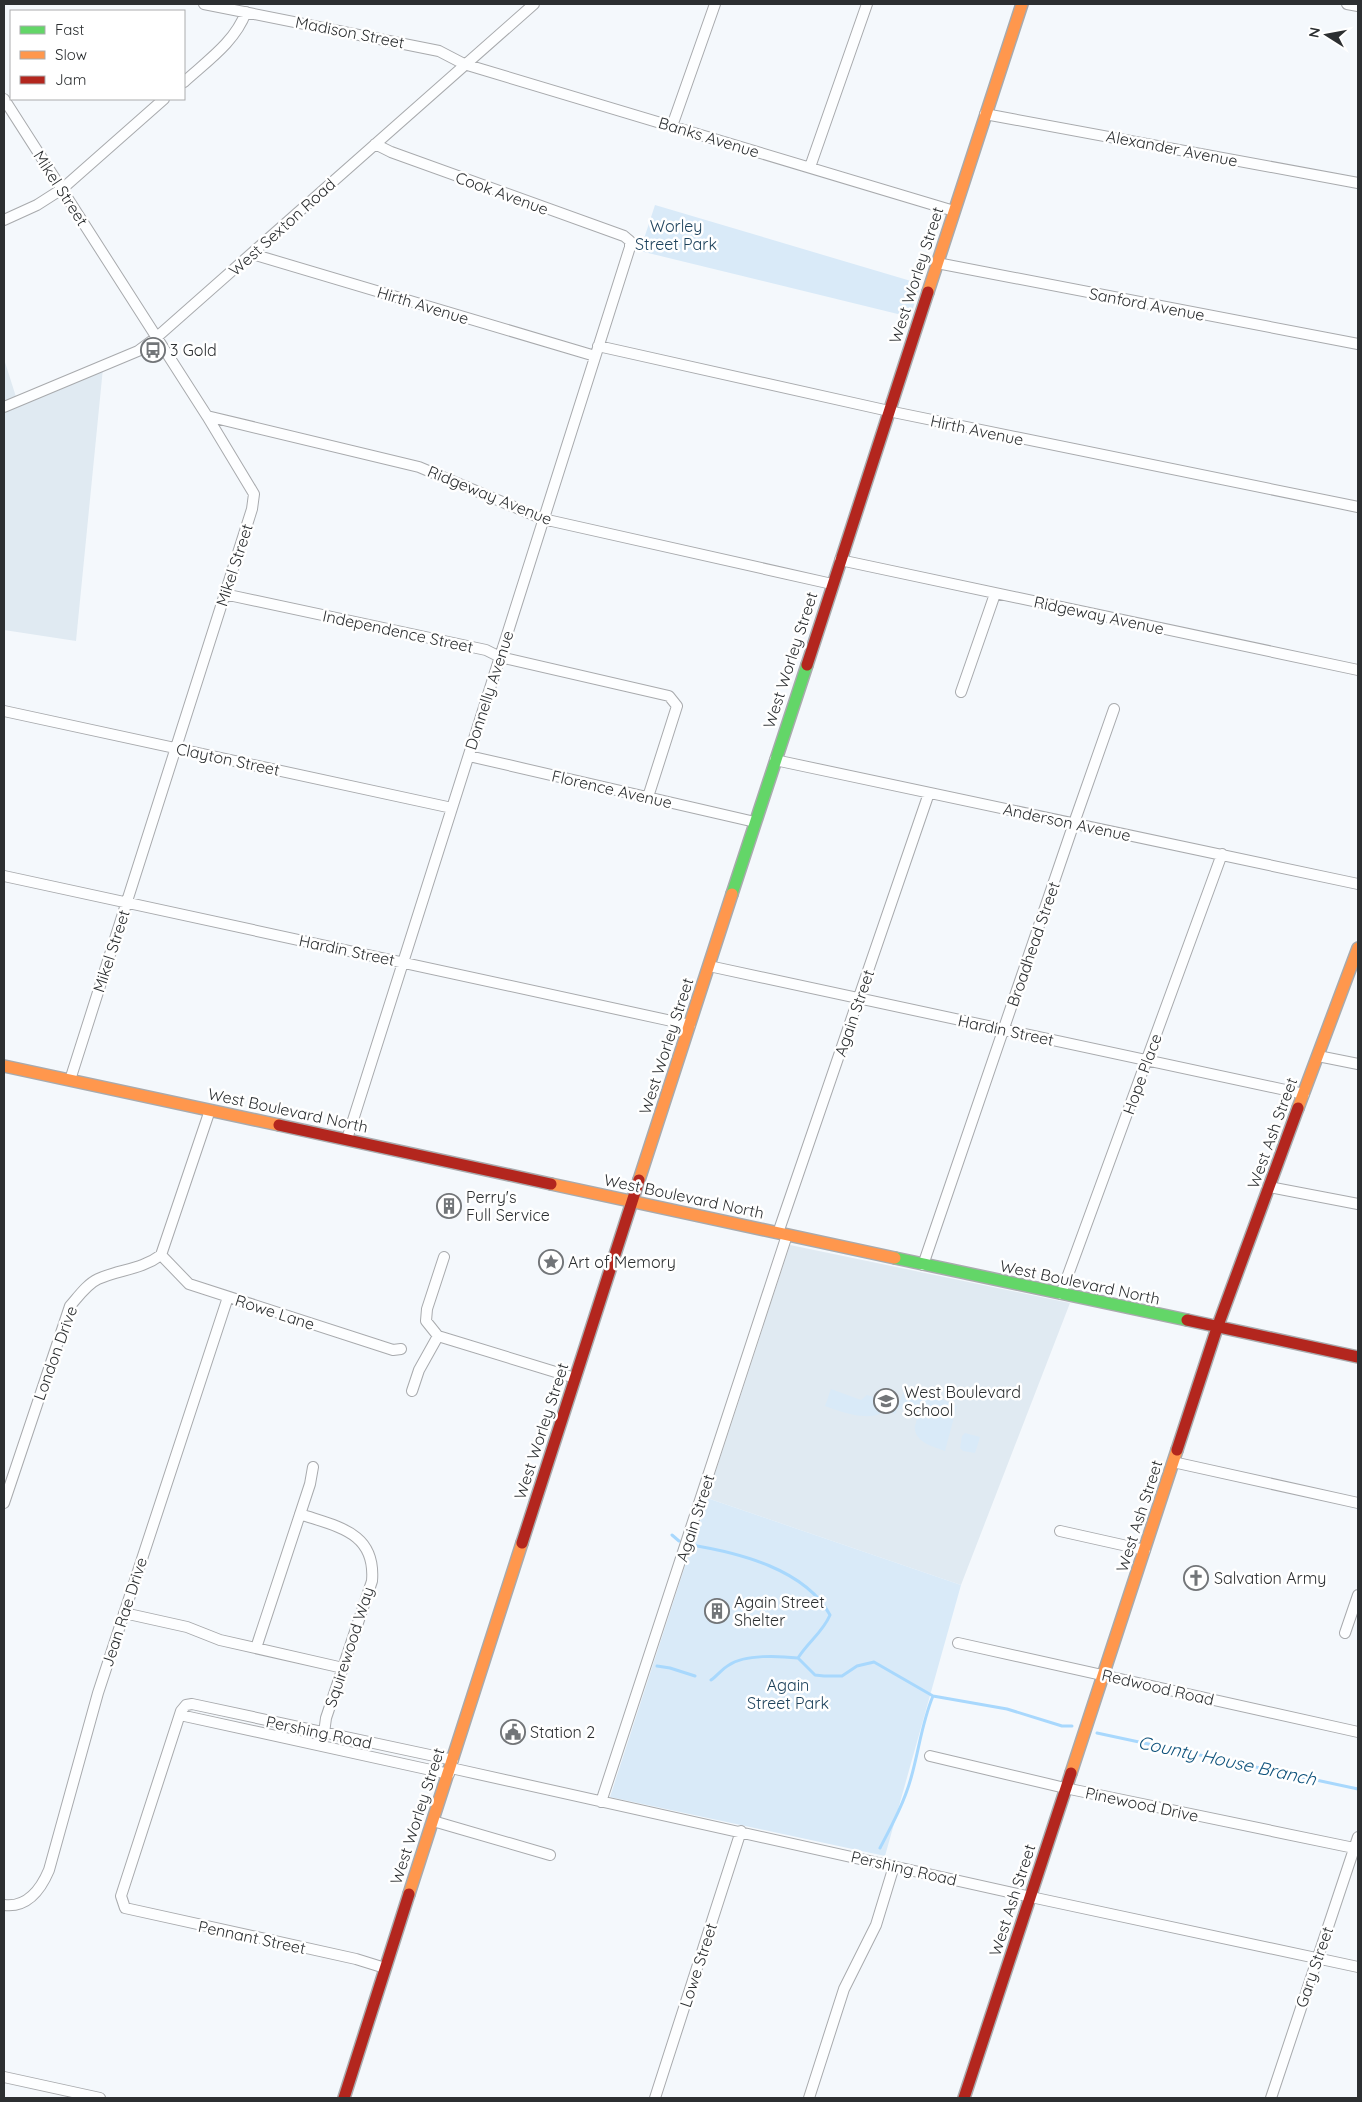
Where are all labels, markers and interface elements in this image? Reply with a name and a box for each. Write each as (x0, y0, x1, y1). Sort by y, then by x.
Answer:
legend (10, 10, 185, 100)
north arrow (1302, 10, 1352, 60)
street label: Madison Street (294, 12, 406, 52)
text: Fast (55, 20, 84, 39)
text: N (1304, 26, 1324, 39)
text: Slow (55, 45, 87, 64)
text: Jam (55, 70, 86, 89)
street label: Banks Avenue (656, 112, 762, 162)
street label: Alexander Avenue (1105, 125, 1239, 171)
street label: Mikel Street (29, 147, 93, 229)
street label: Cook Avenue (453, 167, 551, 219)
street label: West Sexton Road (225, 174, 339, 280)
street label: West Worley Street (885, 204, 947, 346)
park label: Worley Street Park (635, 216, 717, 254)
street label: Hirth Avenue (375, 282, 471, 328)
street label: Sanford Avenue (1087, 283, 1207, 325)
bus stop icon: 3 Gold (140, 337, 166, 363)
place label: 3 Gold (170, 340, 217, 360)
street label: Hirth Avenue (929, 410, 1025, 450)
street label: Ridgeway Avenue (425, 461, 555, 529)
street label: Mikel Street (211, 521, 257, 609)
street label: West Worley Street (759, 589, 821, 731)
street label: Ridgeway Avenue (1032, 591, 1166, 639)
street label: Independence Street (321, 605, 475, 657)
street label: Donnelly Avenue (460, 628, 518, 752)
street label: Clayton Street (174, 738, 282, 780)
street label: Florence Avenue (550, 765, 674, 813)
street label: Anderson Avenue (1001, 799, 1133, 845)
street label: Broadhead Street (1002, 879, 1064, 1009)
street label: Mikel Street (88, 907, 134, 995)
street label: Hardin Street (297, 930, 397, 970)
street label: Again Street (830, 967, 878, 1059)
street label: West Worley Street (635, 975, 697, 1117)
street label: Hardin Street (956, 1010, 1056, 1050)
street label: Hope Place (1118, 1031, 1166, 1117)
street label: West Ash Street (1243, 1075, 1301, 1191)
street label: West Boulevard North (206, 1083, 370, 1137)
street label: West Boulevard North (602, 1169, 766, 1223)
place label: Perry's Full Service (466, 1187, 550, 1225)
building icon: Perry's Full Service (436, 1193, 462, 1219)
place icon: Art of Memory (538, 1249, 564, 1275)
place label: Art of Memory (568, 1252, 676, 1272)
street label: West Boulevard North (998, 1255, 1162, 1309)
street label: Rowe Lane (233, 1290, 317, 1334)
street label: London Drive (29, 1303, 81, 1403)
street label: West Worley Street (510, 1360, 572, 1502)
place label: West Boulevard School (904, 1382, 1021, 1420)
school or university icon: West Boulevard School (873, 1388, 899, 1414)
street label: West Ash Street (1111, 1457, 1167, 1575)
street label: Again Street (671, 1472, 719, 1564)
street label: Jean Rae Drive (97, 1555, 151, 1669)
church icon: Salvation Army (1183, 1565, 1209, 1591)
place label: Salvation Army (1214, 1568, 1326, 1588)
street label: Squirewood Way (320, 1584, 378, 1710)
place label: Again Street Shelter (734, 1592, 825, 1630)
building icon: Again Street Shelter (704, 1598, 730, 1624)
street label: Redwood Road (1100, 1664, 1216, 1710)
park label: Again Street Park (747, 1675, 829, 1713)
street label: Pershing Road (264, 1711, 374, 1753)
public building icon: Station 2 (500, 1719, 526, 1745)
place label: Station 2 (530, 1722, 595, 1742)
water label: County House Branch (1136, 1730, 1319, 1791)
street label: West Worley Street (386, 1745, 448, 1887)
street label: Pinewood Drive (1084, 1782, 1200, 1826)
street label: West Ash Street (984, 1841, 1040, 1959)
street label: Pershing Road (849, 1846, 959, 1890)
street label: Pennant Street (196, 1916, 308, 1958)
street label: Lowe Street (675, 1920, 721, 2010)
street label: Gary Street (1291, 1924, 1337, 2010)

